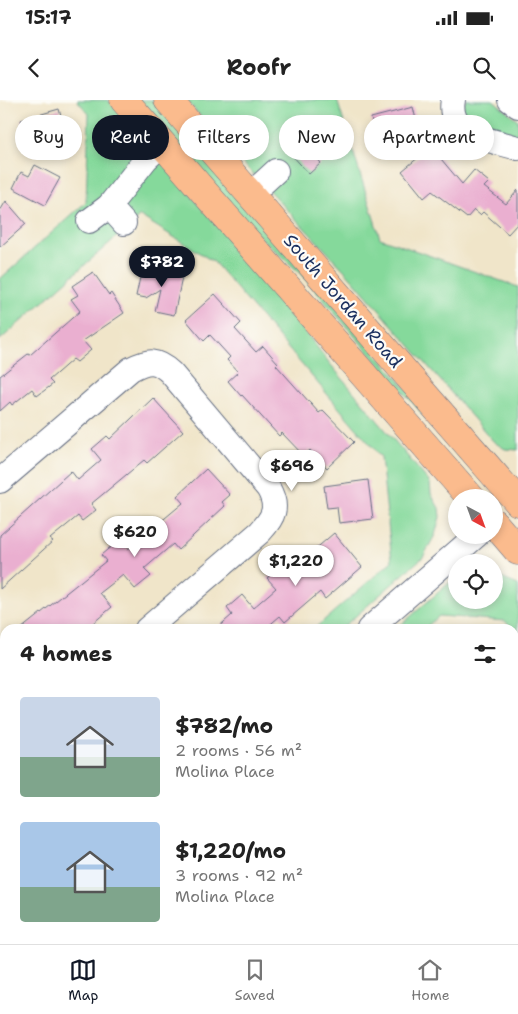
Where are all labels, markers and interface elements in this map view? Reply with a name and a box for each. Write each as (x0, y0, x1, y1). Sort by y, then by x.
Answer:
text: 15:17 (25, 5, 72, 30)
text: Roofr (227, 53, 291, 82)
icon: back (20, 54, 48, 82)
icon: search (470, 54, 498, 82)
chip: Buy (15, 115, 82, 160)
chip: Rent (92, 115, 169, 160)
chip: Filters (179, 115, 269, 160)
chip: New (279, 115, 354, 160)
chip: Apartment (364, 115, 494, 160)
street label: South Jordan Road (278, 229, 408, 373)
pin: $782 (132, 246, 192, 288)
text: $782 (140, 251, 184, 272)
pin: $696 (262, 450, 322, 492)
text: $696 (270, 455, 314, 476)
north arrow (448, 489, 502, 544)
map controls (448, 489, 503, 609)
pin: $620 (105, 516, 165, 558)
text: $620 (113, 521, 157, 542)
pin: $1,220 (255, 544, 337, 587)
text: $1,220 (269, 550, 323, 571)
button: locate (448, 554, 503, 609)
text: 4 homes (20, 640, 112, 668)
icon: filters (471, 640, 499, 668)
text: $782/mo (175, 712, 273, 740)
icon: home (60, 717, 120, 777)
text: 2 rooms · 56 m² (175, 740, 302, 761)
text: Molina Place (175, 761, 275, 782)
text: $1,220/mo (175, 837, 286, 865)
icon: home (60, 842, 120, 902)
text: 3 rooms · 92 m² (175, 865, 303, 886)
text: Molina Place (175, 886, 275, 907)
tab: Map (68, 956, 98, 1004)
tab: Saved (235, 956, 275, 1004)
tab: Home (411, 956, 450, 1004)

